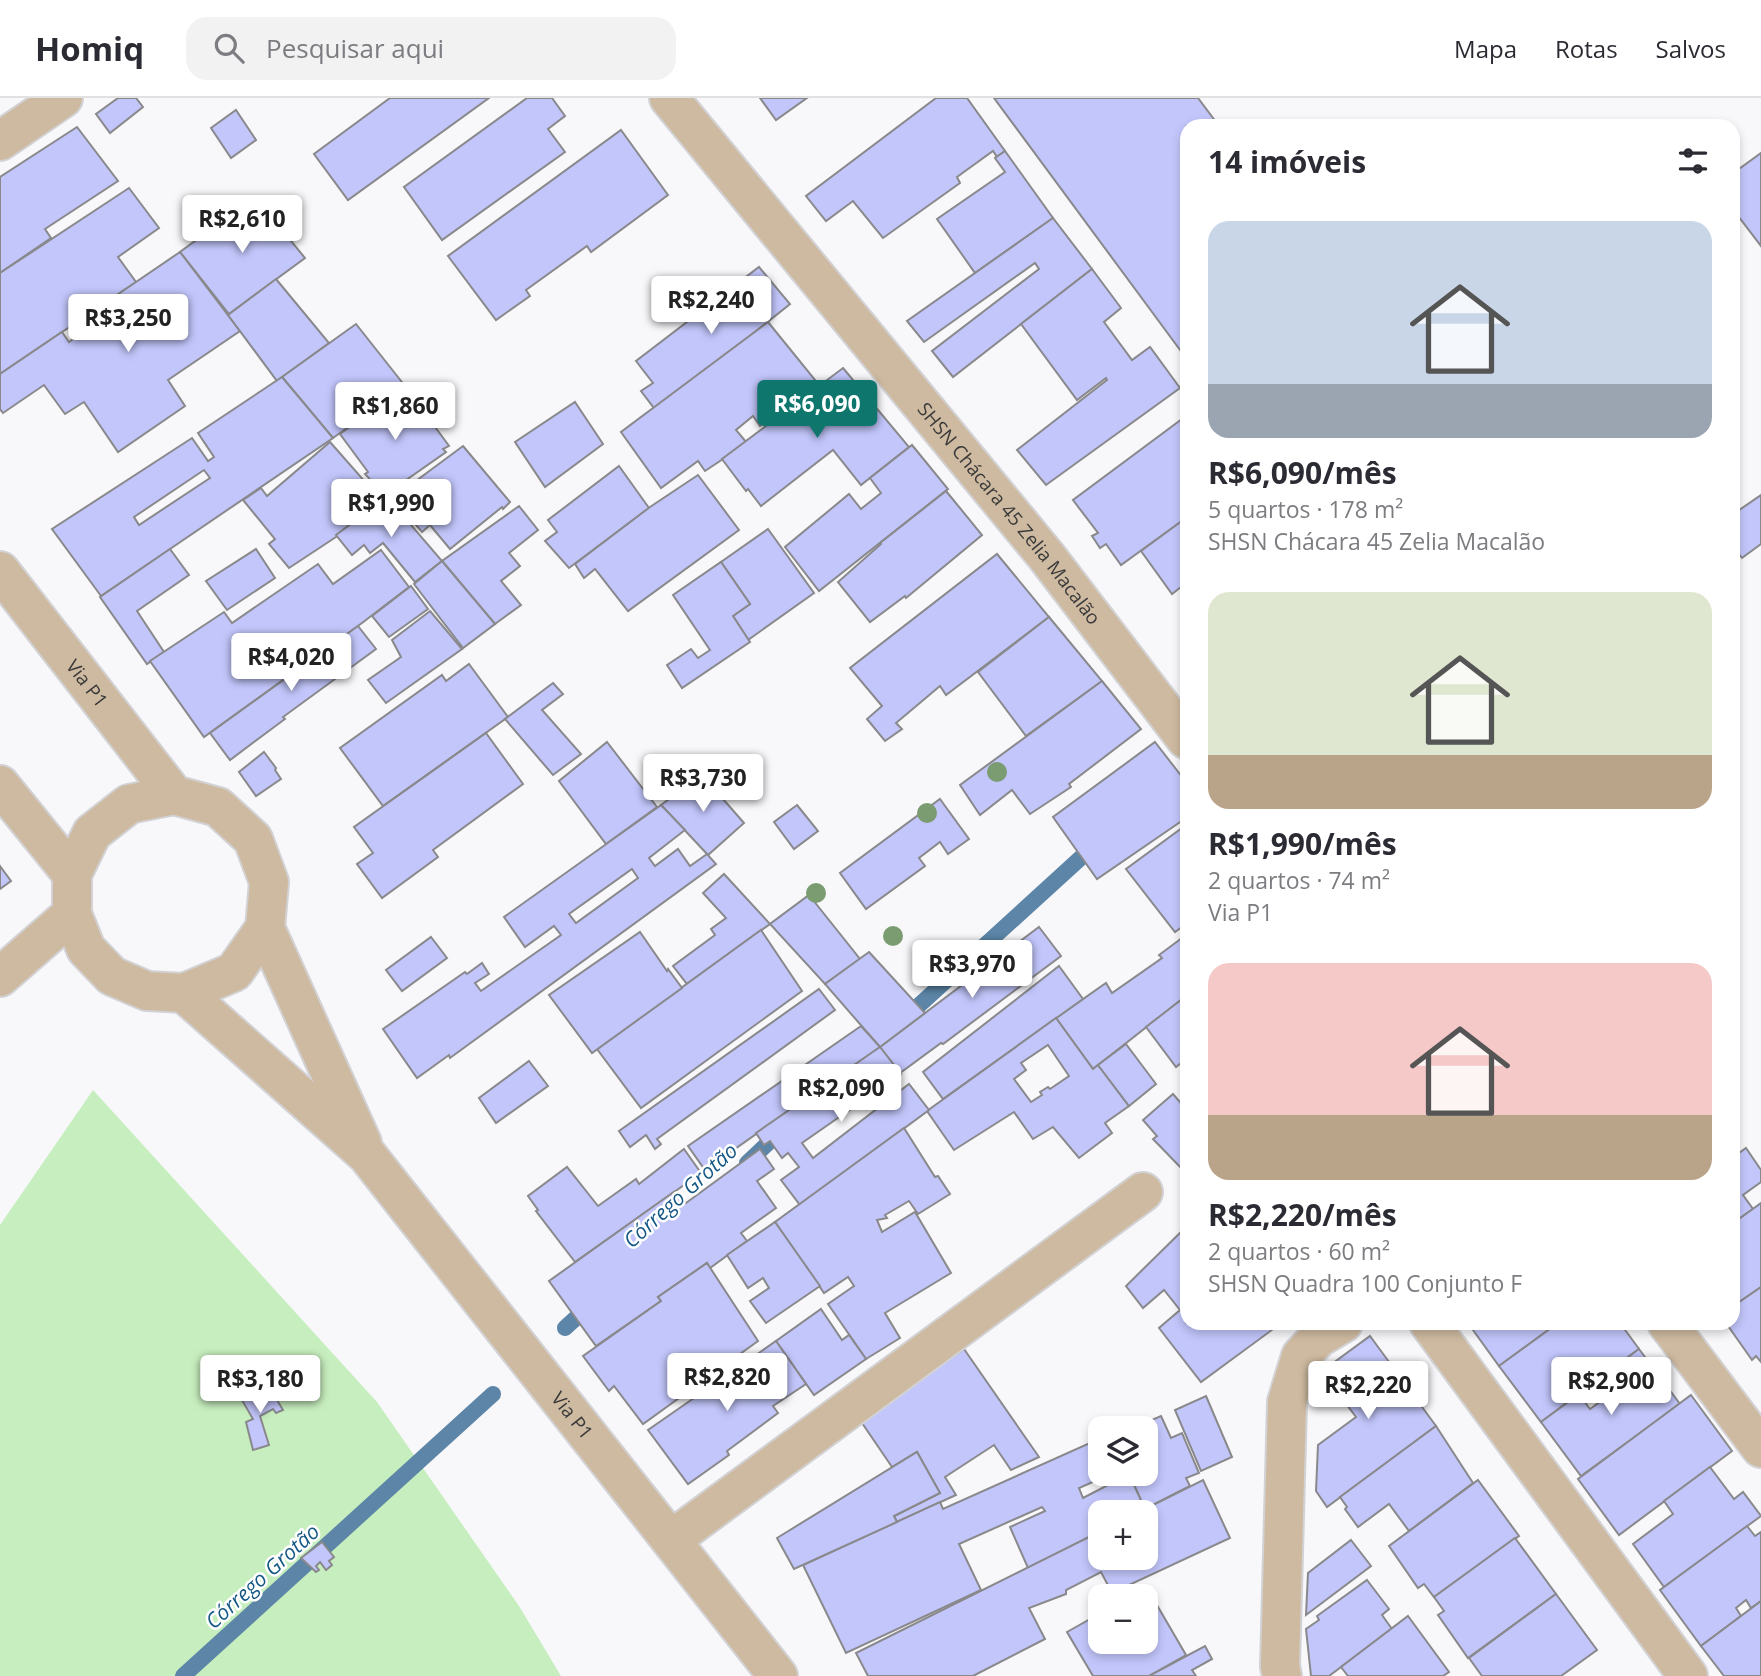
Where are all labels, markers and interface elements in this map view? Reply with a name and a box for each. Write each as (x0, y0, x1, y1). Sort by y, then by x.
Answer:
search box (186, 17, 676, 80)
text: Homiq (35, 26, 144, 71)
icon: search (210, 29, 248, 67)
text: Pesquisar aqui (266, 30, 444, 66)
text: Mapa (1454, 32, 1517, 65)
text: Rotas (1555, 32, 1618, 65)
text: Salvos (1656, 32, 1726, 65)
text: 14 imóveis (1208, 141, 1366, 182)
icon: filters (1674, 142, 1712, 180)
pin: R$2,610 (177, 195, 307, 255)
text: R$2,610 (198, 202, 286, 234)
icon: home (1397, 266, 1523, 392)
pin: R$2,240 (646, 276, 776, 336)
text: R$2,240 (667, 283, 755, 315)
pin: R$3,250 (63, 294, 193, 354)
text: R$3,250 (84, 301, 172, 333)
pin: R$6,090 (752, 380, 882, 440)
pin: R$1,860 (330, 382, 460, 442)
text: R$6,090 (773, 387, 861, 419)
text: R$1,860 (351, 389, 439, 421)
street label: SHSN Chácara 45 Zelia Macalão (912, 397, 1107, 630)
text: R$6,090/mês (1208, 452, 1397, 493)
pin: R$1,990 (326, 480, 456, 539)
text: R$1,990 (347, 486, 435, 518)
text: 5 quartos · 178 m² (1208, 493, 1403, 525)
text: SHSN Chácara 45 Zelia Macalão (1208, 525, 1545, 557)
pin: R$4,020 (226, 634, 356, 693)
icon: home (1397, 637, 1523, 763)
text: R$4,020 (247, 640, 335, 672)
street label: Via P1 (60, 654, 114, 712)
pin: R$3,730 (638, 754, 768, 814)
text: R$3,730 (659, 761, 747, 793)
text: R$1,990/mês (1208, 823, 1397, 864)
text: 2 quartos · 74 m² (1208, 864, 1390, 896)
text: Via P1 (1208, 896, 1273, 928)
pin: R$3,970 (907, 940, 1037, 1000)
text: R$3,970 (928, 947, 1016, 979)
icon: home (1397, 1008, 1523, 1134)
pin: R$2,090 (776, 1065, 906, 1124)
text: R$2,090 (797, 1071, 885, 1103)
water label: Córrego Grotão (617, 1136, 743, 1254)
text: R$2,220/mês (1208, 1194, 1397, 1235)
text: 2 quartos · 60 m² (1208, 1235, 1390, 1267)
text: SHSN Quadra 100 Conjunto F (1208, 1267, 1522, 1299)
pin: R$2,820 (662, 1354, 792, 1413)
pin: R$3,180 (195, 1356, 325, 1415)
pin: R$2,900 (1546, 1358, 1676, 1417)
text: R$2,820 (683, 1360, 771, 1392)
text: R$3,180 (216, 1362, 304, 1394)
pin: R$2,220 (1303, 1362, 1433, 1421)
text: R$2,900 (1567, 1364, 1655, 1396)
text: R$2,220 (1324, 1368, 1412, 1400)
street label: Via P1 (545, 1386, 599, 1445)
map controls (1088, 1416, 1158, 1654)
button: layers (1088, 1416, 1158, 1486)
button: + (1088, 1500, 1158, 1570)
water label: Córrego Grotão (199, 1517, 325, 1635)
button: − (1088, 1584, 1158, 1654)

